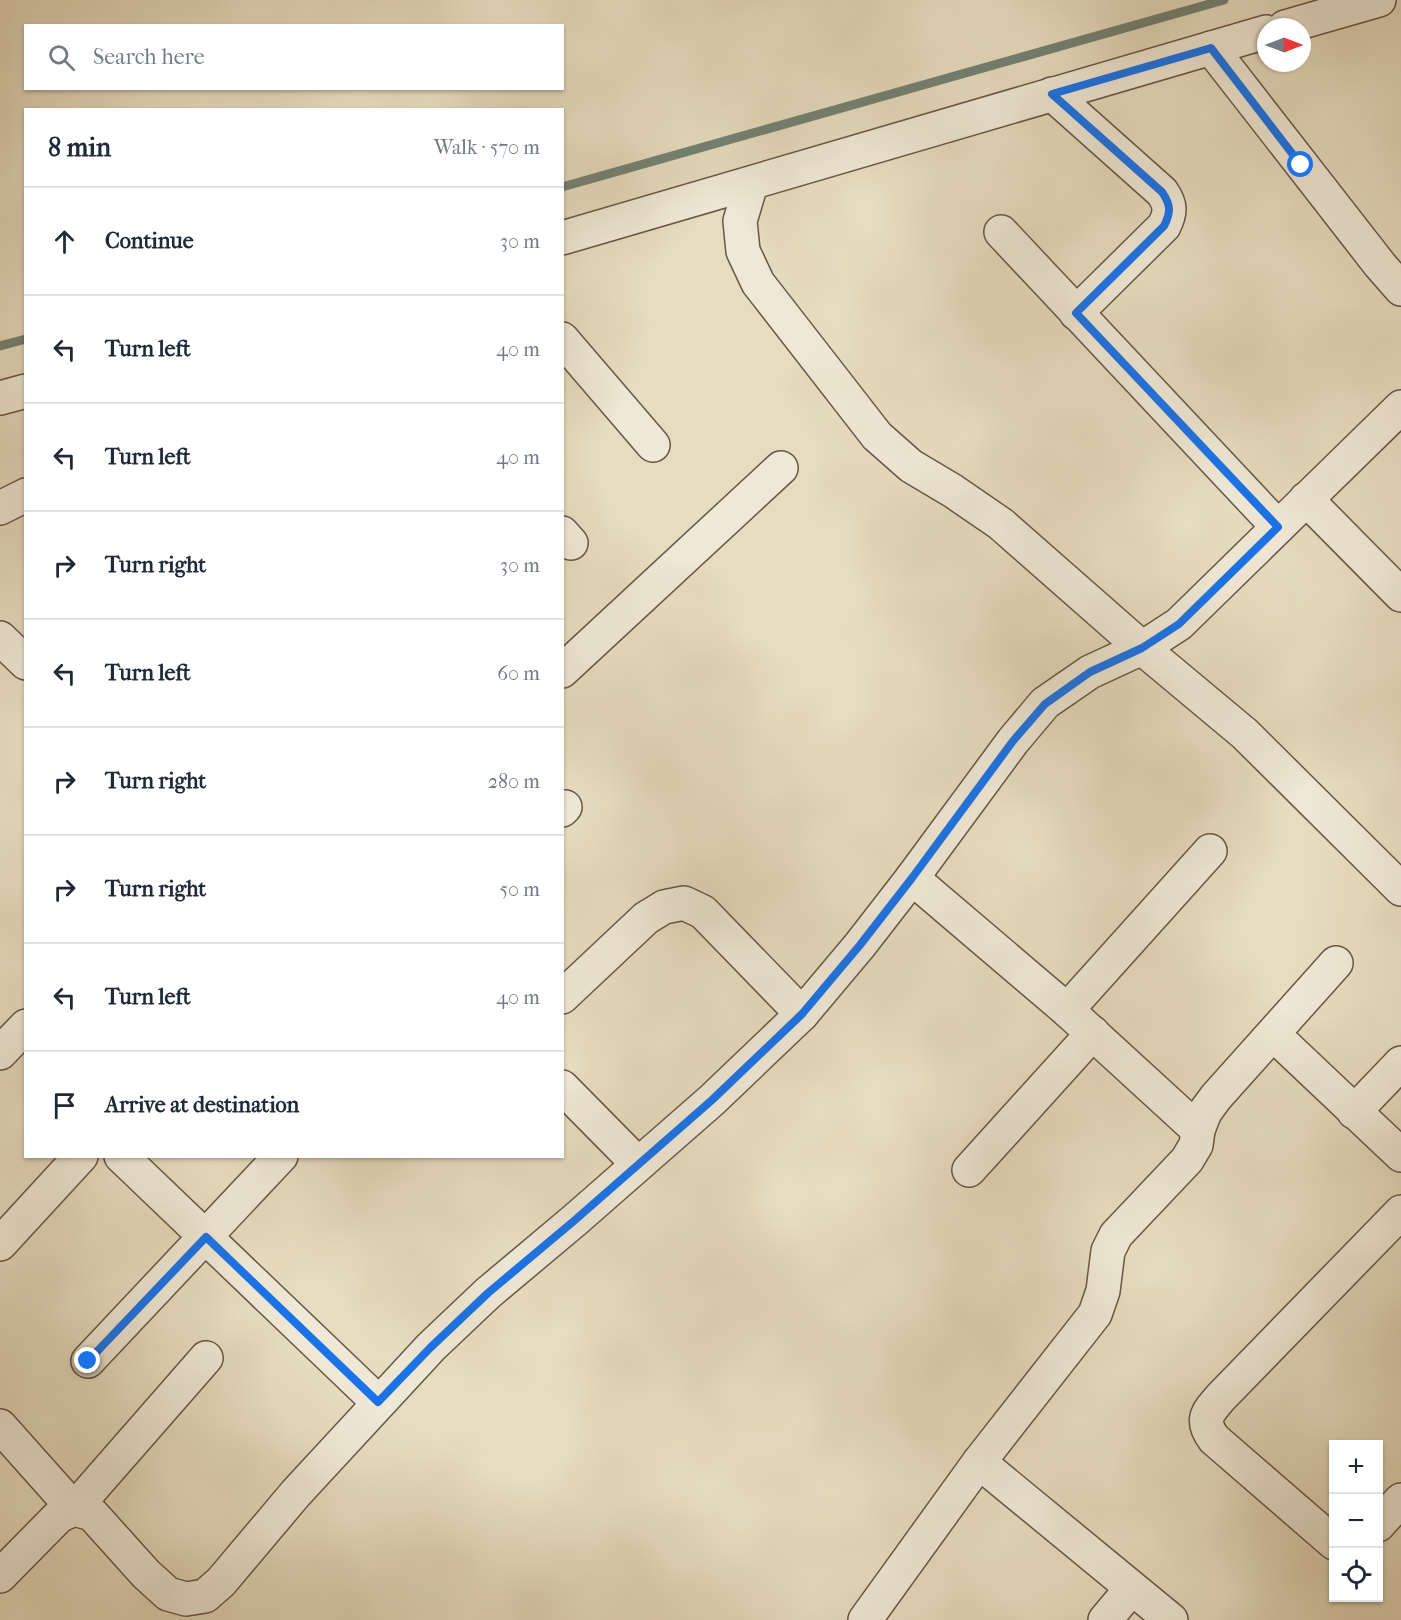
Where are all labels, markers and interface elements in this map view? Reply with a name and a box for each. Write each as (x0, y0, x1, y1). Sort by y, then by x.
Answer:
north arrow (1257, 18, 1311, 72)
search box (24, 24, 564, 90)
icon: search (45, 41, 78, 74)
text: Search here (93, 44, 205, 70)
text: 8 min (48, 132, 111, 163)
text: Walk · 570 m (434, 136, 540, 159)
route start (1287, 151, 1313, 177)
icon: ahead (48, 225, 81, 258)
text: Continue (105, 228, 194, 254)
text: 30 m (500, 230, 540, 253)
icon: left (48, 333, 81, 366)
text: Turn left (105, 336, 191, 362)
text: 40 m (496, 338, 540, 361)
icon: left (48, 441, 81, 474)
text: Turn left (105, 444, 191, 470)
text: 40 m (496, 446, 540, 469)
icon: right (48, 549, 81, 582)
text: Turn right (105, 552, 206, 578)
text: 30 m (500, 554, 540, 577)
icon: left (48, 657, 81, 690)
text: Turn left (105, 660, 191, 686)
text: 60 m (497, 662, 540, 685)
icon: right (48, 765, 81, 798)
text: Turn right (105, 768, 206, 794)
text: 280 m (488, 770, 540, 793)
icon: right (48, 873, 81, 906)
text: Turn right (105, 876, 206, 902)
text: 50 m (499, 878, 540, 901)
icon: left (48, 981, 81, 1014)
text: Turn left (105, 984, 191, 1010)
text: 40 m (496, 986, 540, 1009)
icon: arrive (48, 1089, 81, 1122)
text: Arrive at destination (105, 1092, 299, 1118)
route end (74, 1347, 100, 1373)
map controls (1329, 1440, 1383, 1602)
button: + (1329, 1440, 1383, 1494)
button: − (1329, 1494, 1383, 1548)
button: locate (1329, 1548, 1383, 1602)

